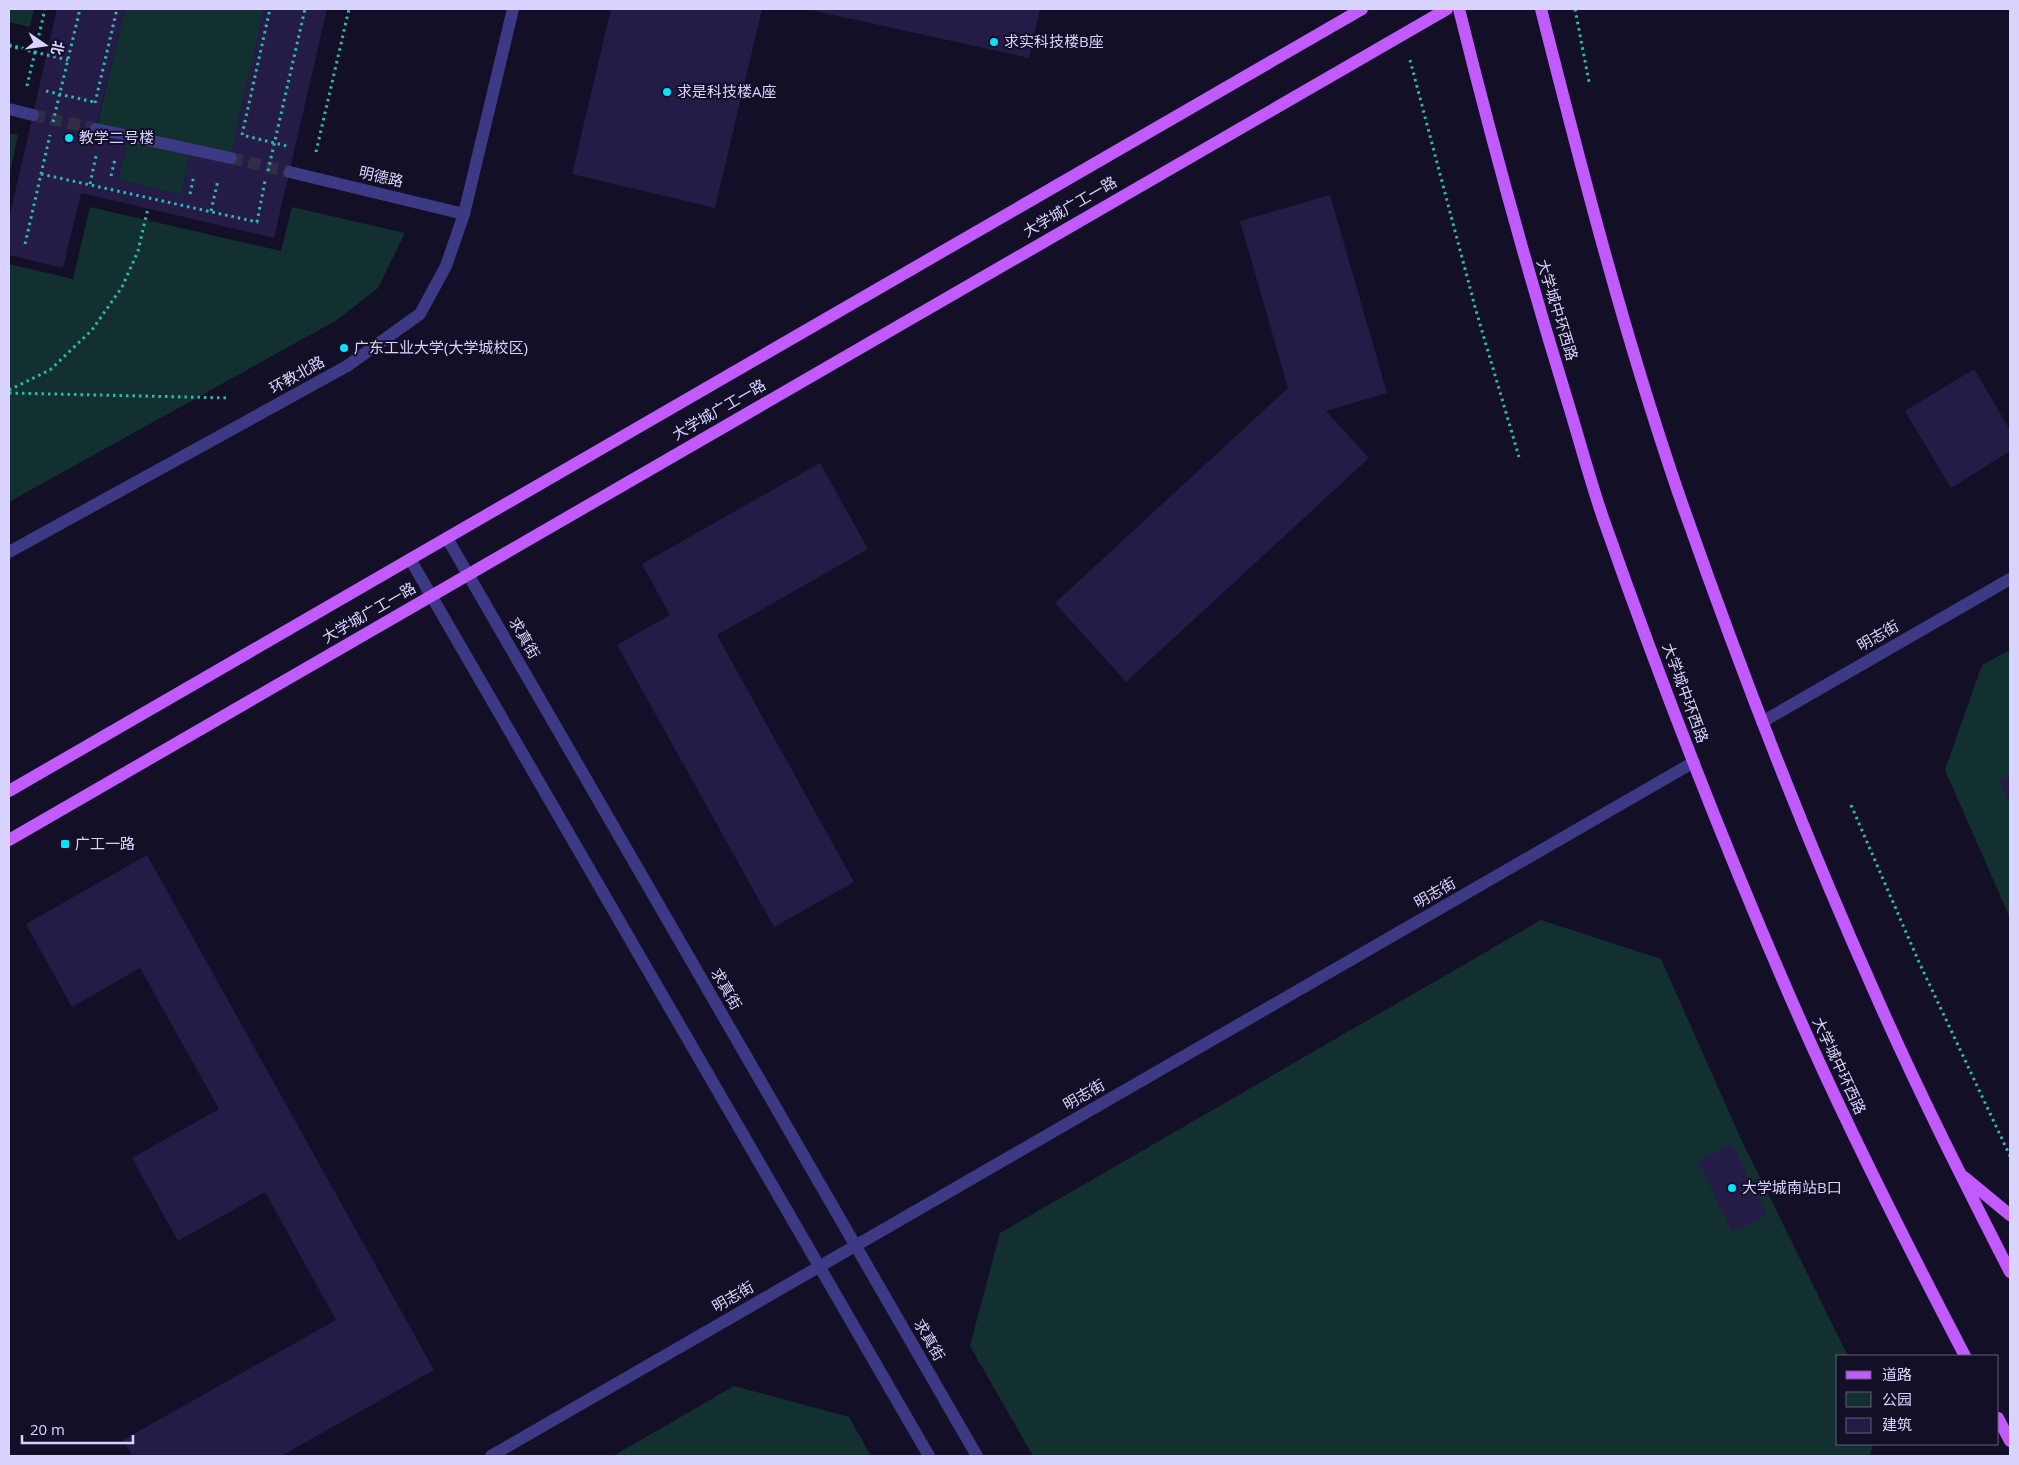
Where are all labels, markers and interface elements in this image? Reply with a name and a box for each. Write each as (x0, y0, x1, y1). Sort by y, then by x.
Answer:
north arrow (20, 20, 70, 70)
place label: 求实科技楼B座 (1004, 31, 1104, 51)
marker: 求实科技楼B座 (988, 36, 1000, 48)
text: 北 (47, 39, 69, 57)
place label: 求是科技楼A座 (677, 81, 777, 101)
marker: 求是科技楼A座 (661, 86, 673, 98)
place label: 教学二号楼 (79, 127, 154, 147)
marker: 教学二号楼 (63, 132, 75, 144)
street label: 明德路 (357, 161, 405, 191)
street label: 大学城广工一路 (1019, 171, 1120, 241)
street label: 大学城中环西路 (1533, 257, 1583, 363)
place label: 广东工业大学(大学城校区) (354, 337, 528, 357)
marker: 广东工业大学(大学城校区) (338, 342, 350, 354)
street label: 环教北路 (265, 351, 328, 397)
street label: 大学城广工一路 (668, 374, 769, 444)
street label: 大学城广工一路 (318, 577, 419, 647)
street label: 求真街 (505, 613, 545, 662)
street label: 明志街 (1853, 615, 1902, 655)
street label: 大学城中环西路 (1659, 640, 1713, 745)
place label: 广工一路 (75, 833, 135, 853)
marker: 广工一路 (59, 838, 71, 850)
street label: 明志街 (1410, 872, 1459, 912)
street label: 求真街 (707, 964, 747, 1013)
street label: 大学城中环西路 (1809, 1014, 1871, 1117)
street label: 明志街 (1059, 1074, 1108, 1114)
place label: 大学城南站B口 (1742, 1177, 1842, 1197)
marker: 大学城南站B口 (1726, 1182, 1738, 1194)
street label: 明志街 (708, 1276, 757, 1316)
street label: 求真街 (910, 1315, 950, 1364)
legend (1836, 1355, 1999, 1445)
text: 道路 (1882, 1364, 1912, 1384)
text: 公园 (1882, 1389, 1912, 1409)
scale bar (22, 1412, 134, 1444)
text: 建筑 (1882, 1414, 1912, 1434)
text: 20 m (30, 1419, 65, 1439)

